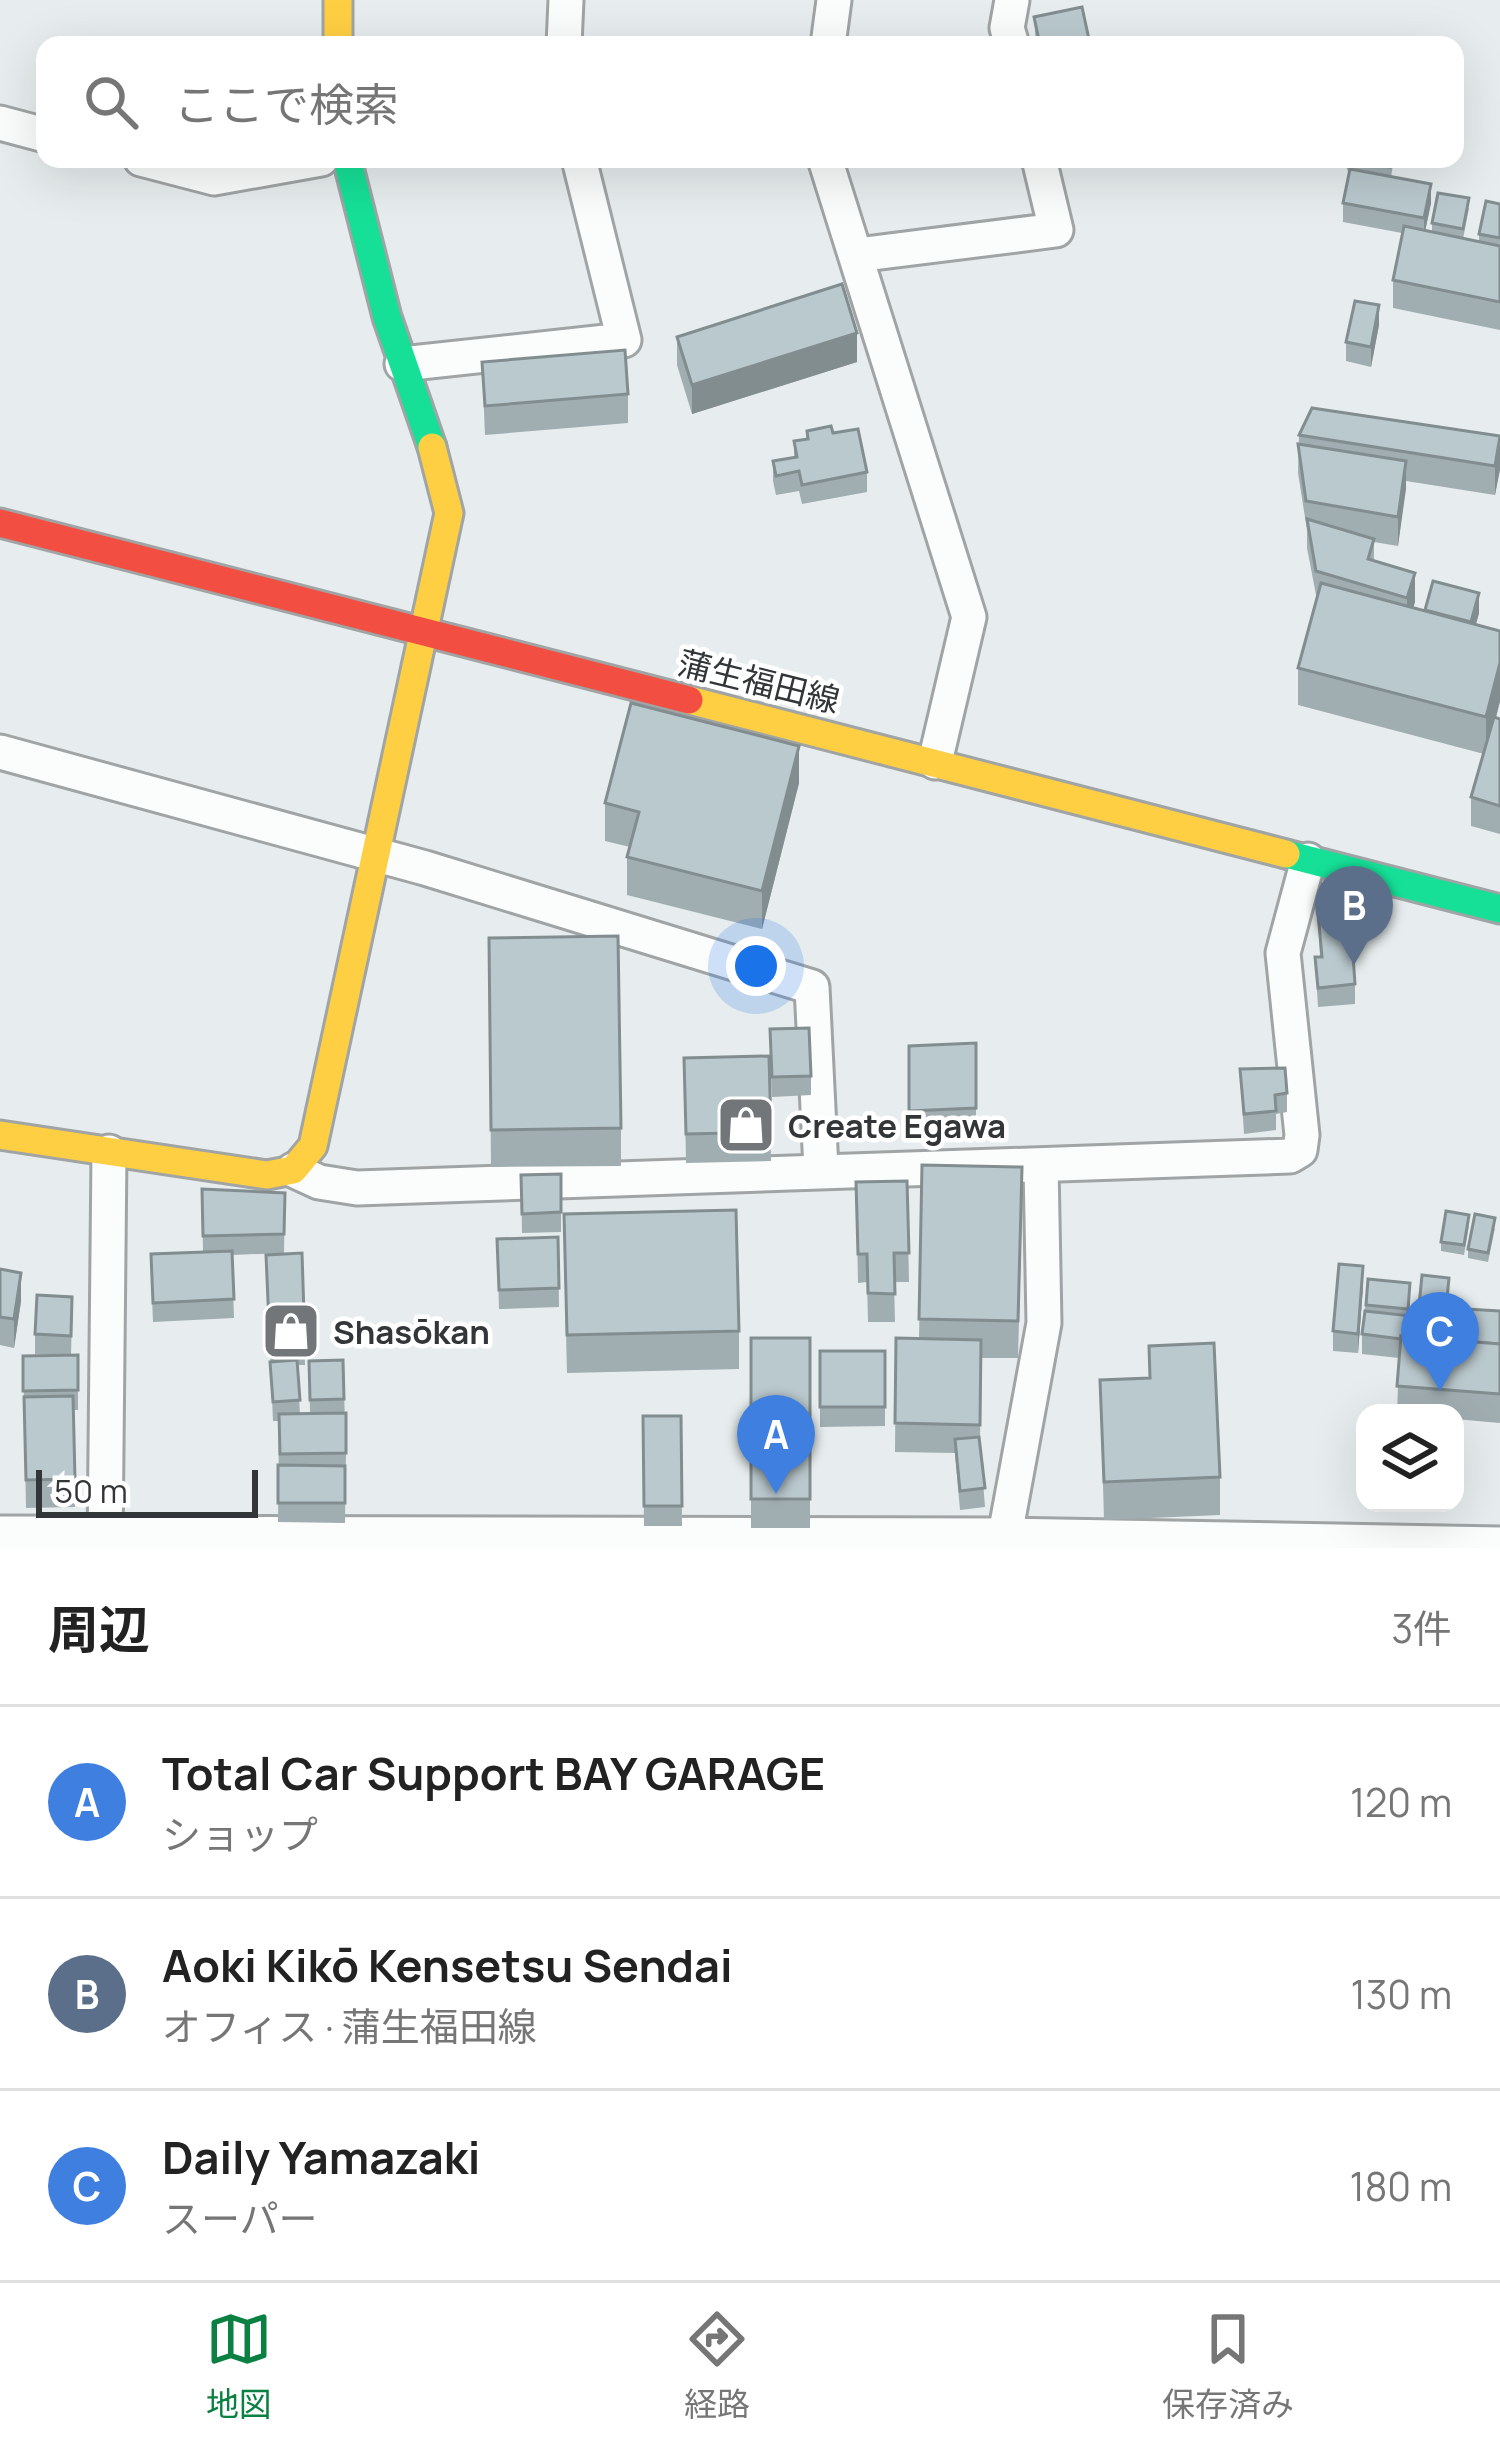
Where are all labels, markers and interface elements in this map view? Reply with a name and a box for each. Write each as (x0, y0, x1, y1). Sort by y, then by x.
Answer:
search box (36, 36, 1464, 168)
icon: search (78, 69, 144, 135)
text: ここで検索 (174, 73, 399, 135)
street label: 蒲生福田線 (674, 639, 844, 723)
pin: B (1315, 866, 1393, 965)
your location (726, 936, 786, 996)
shop icon: Create Egawa (715, 1094, 777, 1156)
place label: Create Egawa (788, 1103, 1006, 1148)
pin: C (1401, 1292, 1479, 1391)
shop icon: Shasōkan (260, 1300, 322, 1362)
place label: Shasōkan (333, 1309, 490, 1354)
pin: A (737, 1395, 815, 1494)
map controls (1356, 1404, 1464, 1512)
button: layers (1356, 1404, 1464, 1512)
scale bar (36, 1464, 258, 1517)
text: 50 m (54, 1468, 128, 1513)
text: 周辺 (48, 1594, 150, 1663)
text: 3件 (1391, 1601, 1452, 1655)
text: Total Car Support BAY GARAGE (162, 1742, 825, 1804)
text: A (74, 1775, 100, 1829)
text: 120 m (1350, 1775, 1452, 1829)
text: ショップ (162, 1807, 318, 1861)
text: Aoki Kikō Kensetsu Sendai (162, 1934, 733, 1996)
text: B (75, 1967, 99, 2021)
text: 130 m (1351, 1967, 1452, 2021)
text: オフィス · 蒲生福田線 (162, 1999, 537, 2053)
text: Daily Yamazaki (162, 2126, 481, 2188)
text: C (73, 2159, 101, 2213)
text: 180 m (1349, 2159, 1452, 2213)
text: スーパー (162, 2191, 318, 2245)
tab: 地図 (206, 2306, 272, 2426)
tab: 経路 (684, 2306, 750, 2426)
tab: 保存済み (1162, 2306, 1294, 2426)

